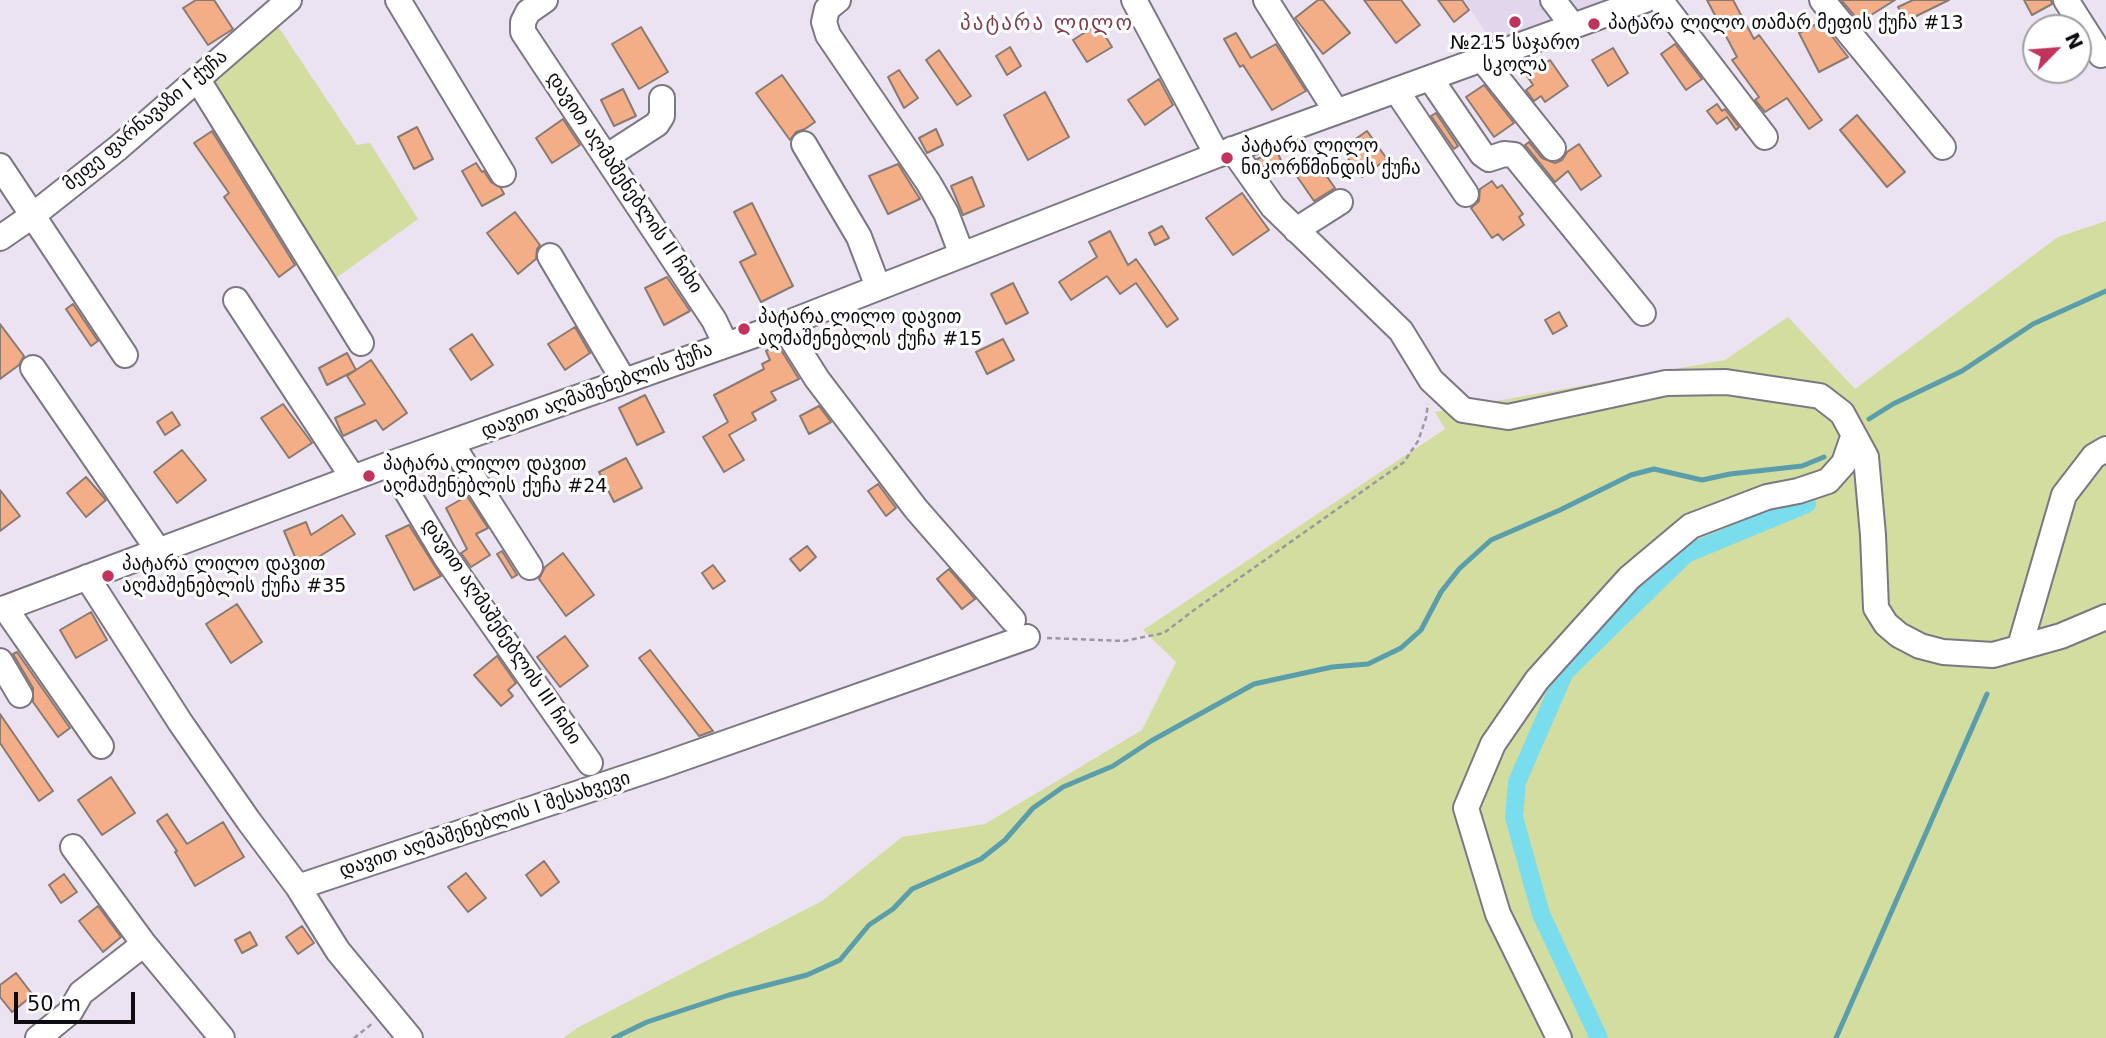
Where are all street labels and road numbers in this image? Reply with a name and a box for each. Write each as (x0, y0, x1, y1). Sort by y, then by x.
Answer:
street label: მეფე ფარნავაზი I ქუჩა (60, 46, 232, 196)
street label: დავით აღმაშენებლის II ჩიხი (541, 68, 707, 298)
street label: დავით აღმაშენებლის ქუჩა (478, 339, 716, 443)
street label: დავით აღმაშენებლის III ჩიხი (417, 515, 585, 749)
street label: დავით აღმაშენებლის I შესახვევი (337, 767, 633, 883)

